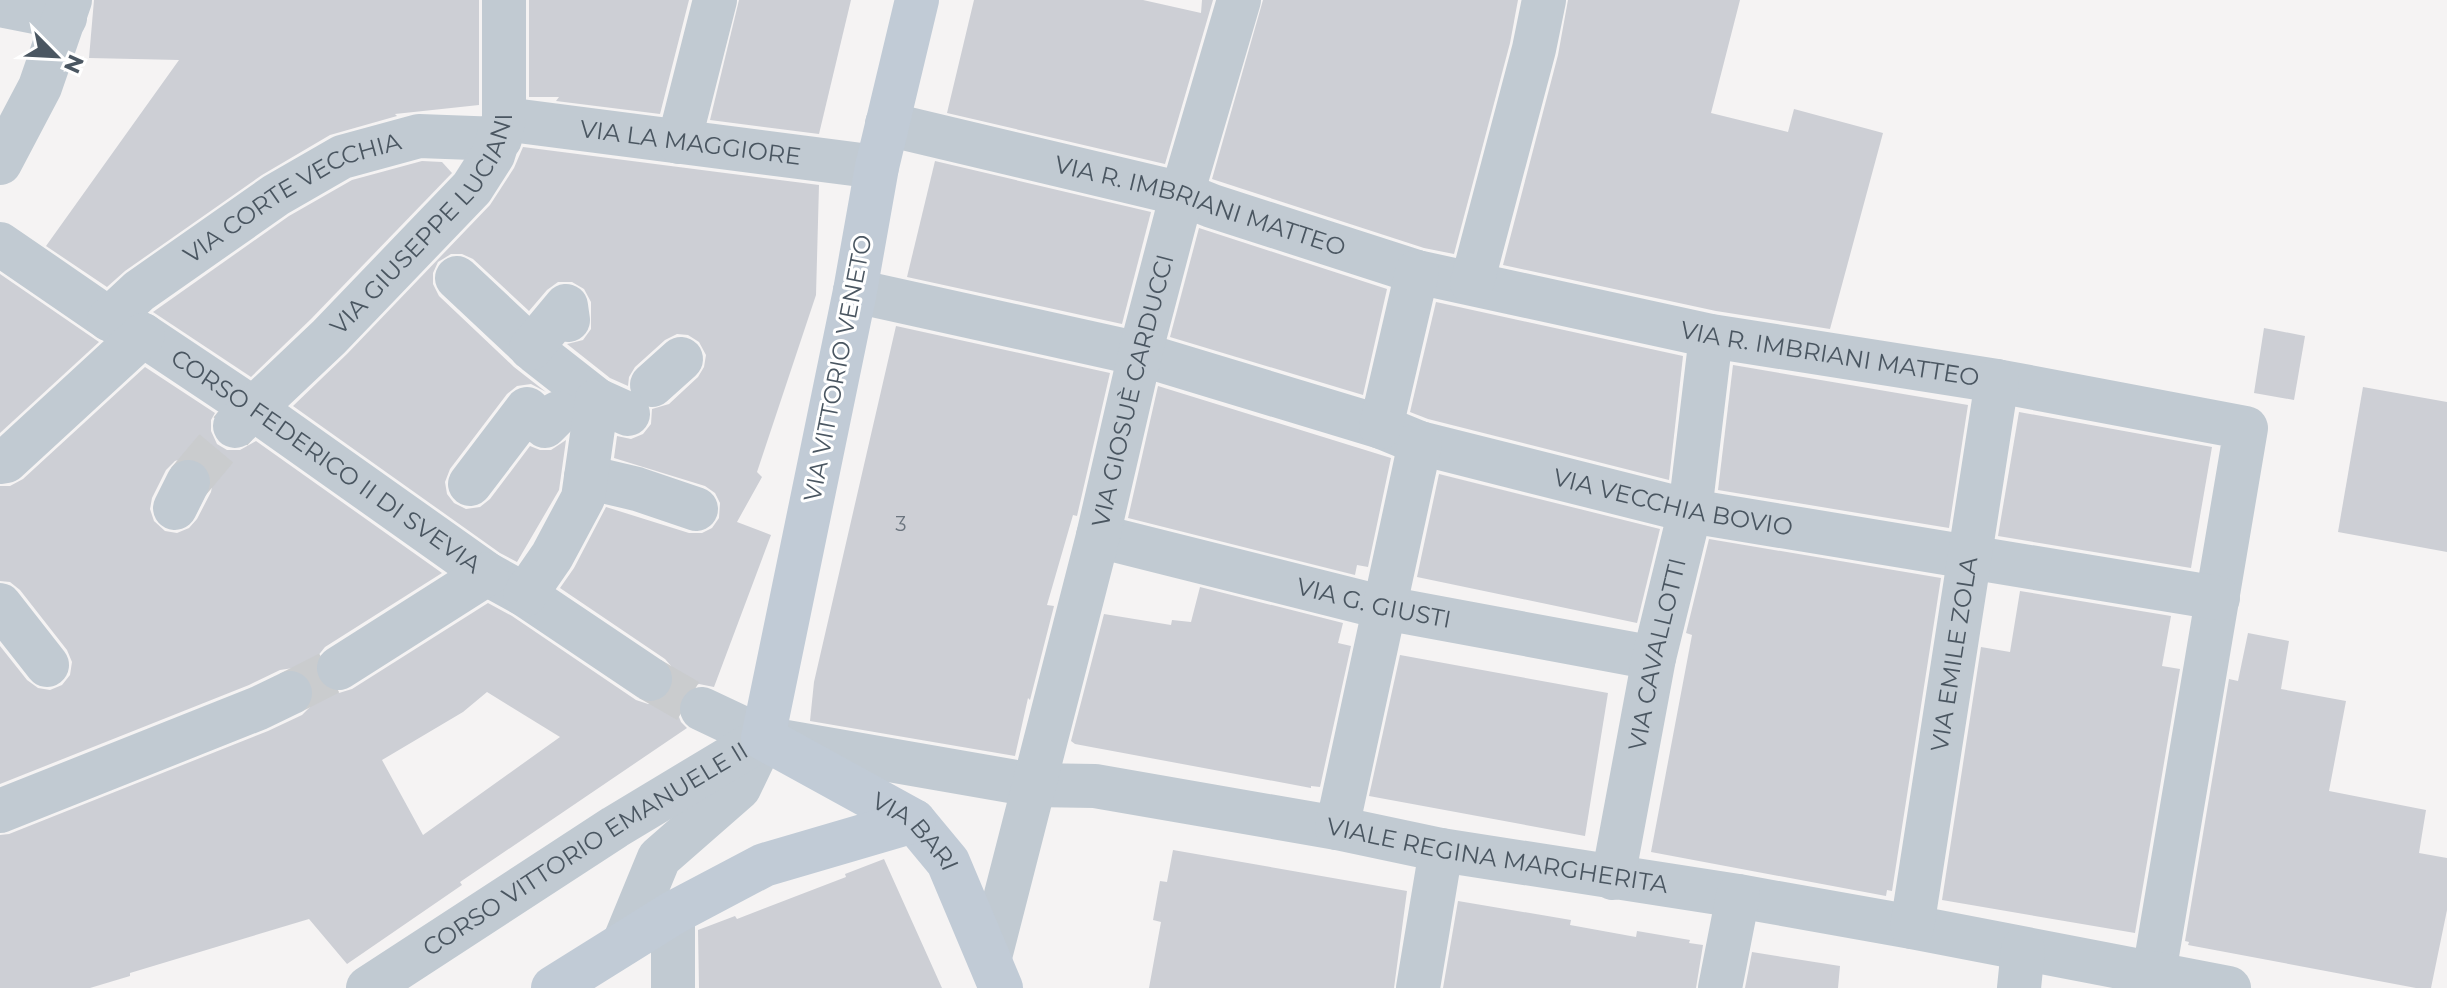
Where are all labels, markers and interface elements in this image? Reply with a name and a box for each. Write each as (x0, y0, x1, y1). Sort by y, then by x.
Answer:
north arrow (16, 16, 96, 96)
text: N (58, 50, 90, 78)
street label: VIA GIUSEPPE LUCIANI (324, 114, 518, 341)
street label: VIA LA MAGGIORE (578, 114, 803, 171)
street label: VIA CORTE VECCHIA (178, 126, 405, 269)
street label: VIA R. IMBRIANI MATTEO (1052, 149, 1350, 262)
street label: VIA VITTORIO VENETO (797, 232, 878, 504)
street label: VIA GIOSUÈ CARDUCCI (1086, 251, 1180, 530)
street label: VIA R. IMBRIANI MATTEO (1678, 315, 1981, 392)
street label: CORSO FEDERICO II DI SVEVIA (166, 343, 487, 579)
street label: VIA VECCHIA BOVIO (1550, 462, 1795, 542)
house number: 3 (895, 512, 907, 536)
street label: VIA EMILE ZOLA (1924, 554, 1984, 754)
street label: VIA CAVALLOTTI (1622, 555, 1692, 753)
street label: VIA G. GIUSTI (1294, 571, 1454, 634)
street label: CORSO VITTORIO EMANUELE II (417, 735, 753, 962)
street label: VIA BARI (867, 786, 965, 875)
street label: VIALE REGINA MARGHERITA (1325, 811, 1671, 899)

